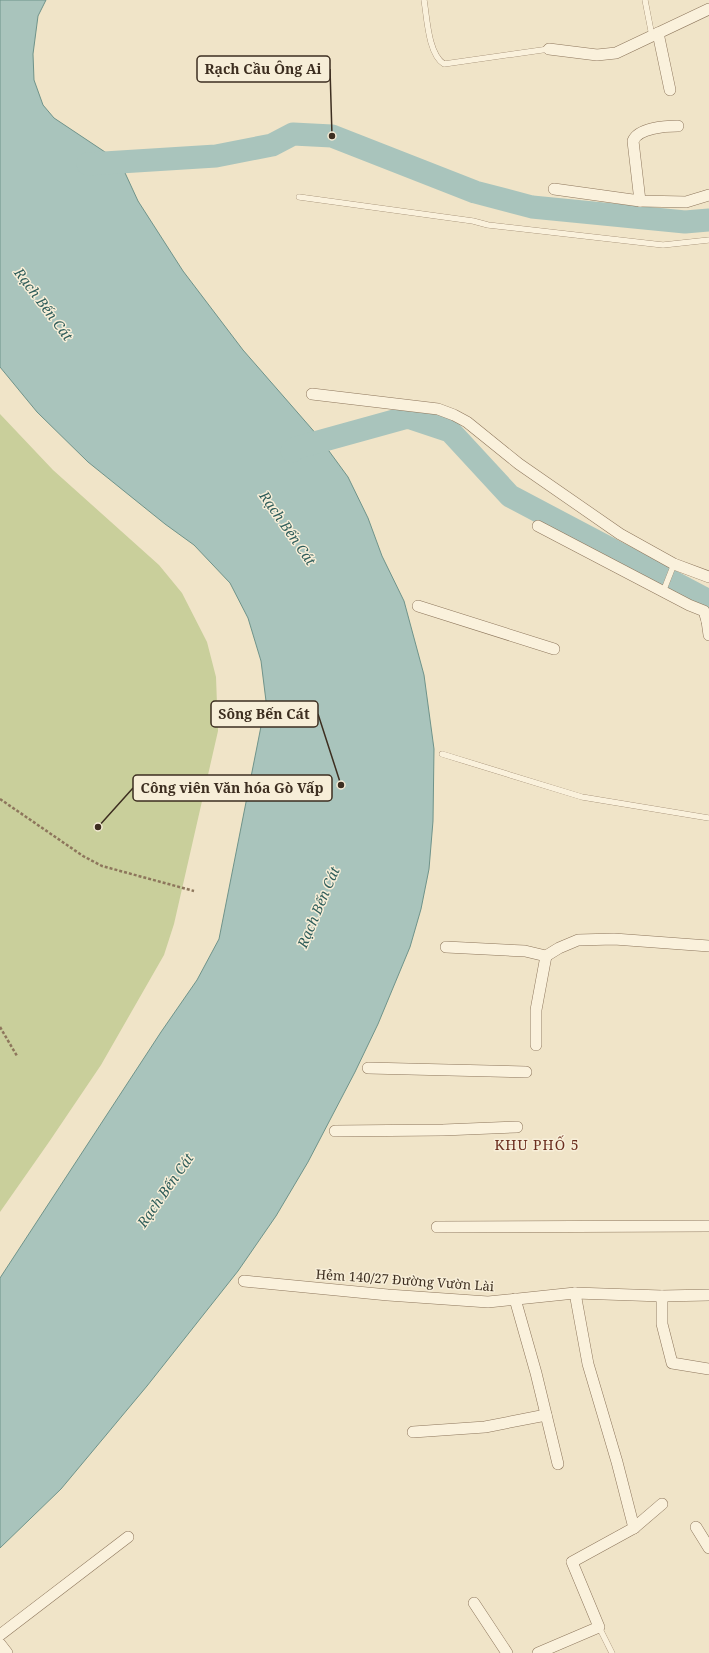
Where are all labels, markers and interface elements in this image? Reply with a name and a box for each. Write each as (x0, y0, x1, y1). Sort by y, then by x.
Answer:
callout: Rạch Cầu Ông Ai (197, 56, 330, 82)
text: Rạch Cầu Ông Ai (205, 59, 321, 78)
water label: Rạch Bến Cát (10, 263, 78, 345)
water label: Rạch Bến Cát (255, 486, 321, 570)
callout: Sông Bến Cát (211, 701, 318, 727)
text: Sông Bến Cát (218, 704, 310, 723)
callout: Công viên Văn hóa Gò Vấp (133, 775, 332, 801)
text: Công viên Văn hóa Gò Vấp (141, 778, 323, 797)
water label: Rạch Bến Cát (292, 863, 344, 951)
district label: KHU PHỐ 5 (495, 1135, 580, 1154)
water label: Rạch Bến Cát (132, 1148, 198, 1232)
street label: Hẻm 140/27 Đường Vườn Lài (315, 1265, 495, 1295)

